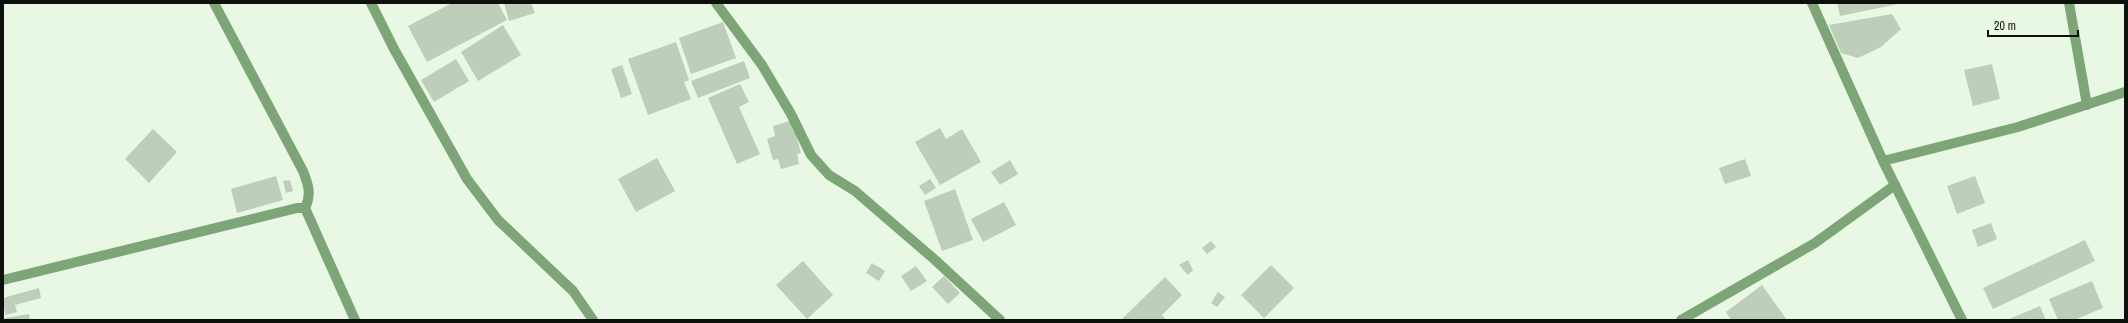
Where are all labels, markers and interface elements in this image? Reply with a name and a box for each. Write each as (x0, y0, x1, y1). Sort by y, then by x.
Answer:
scale bar (1988, 12, 2078, 38)
text: 20 m (1994, 18, 2016, 34)

